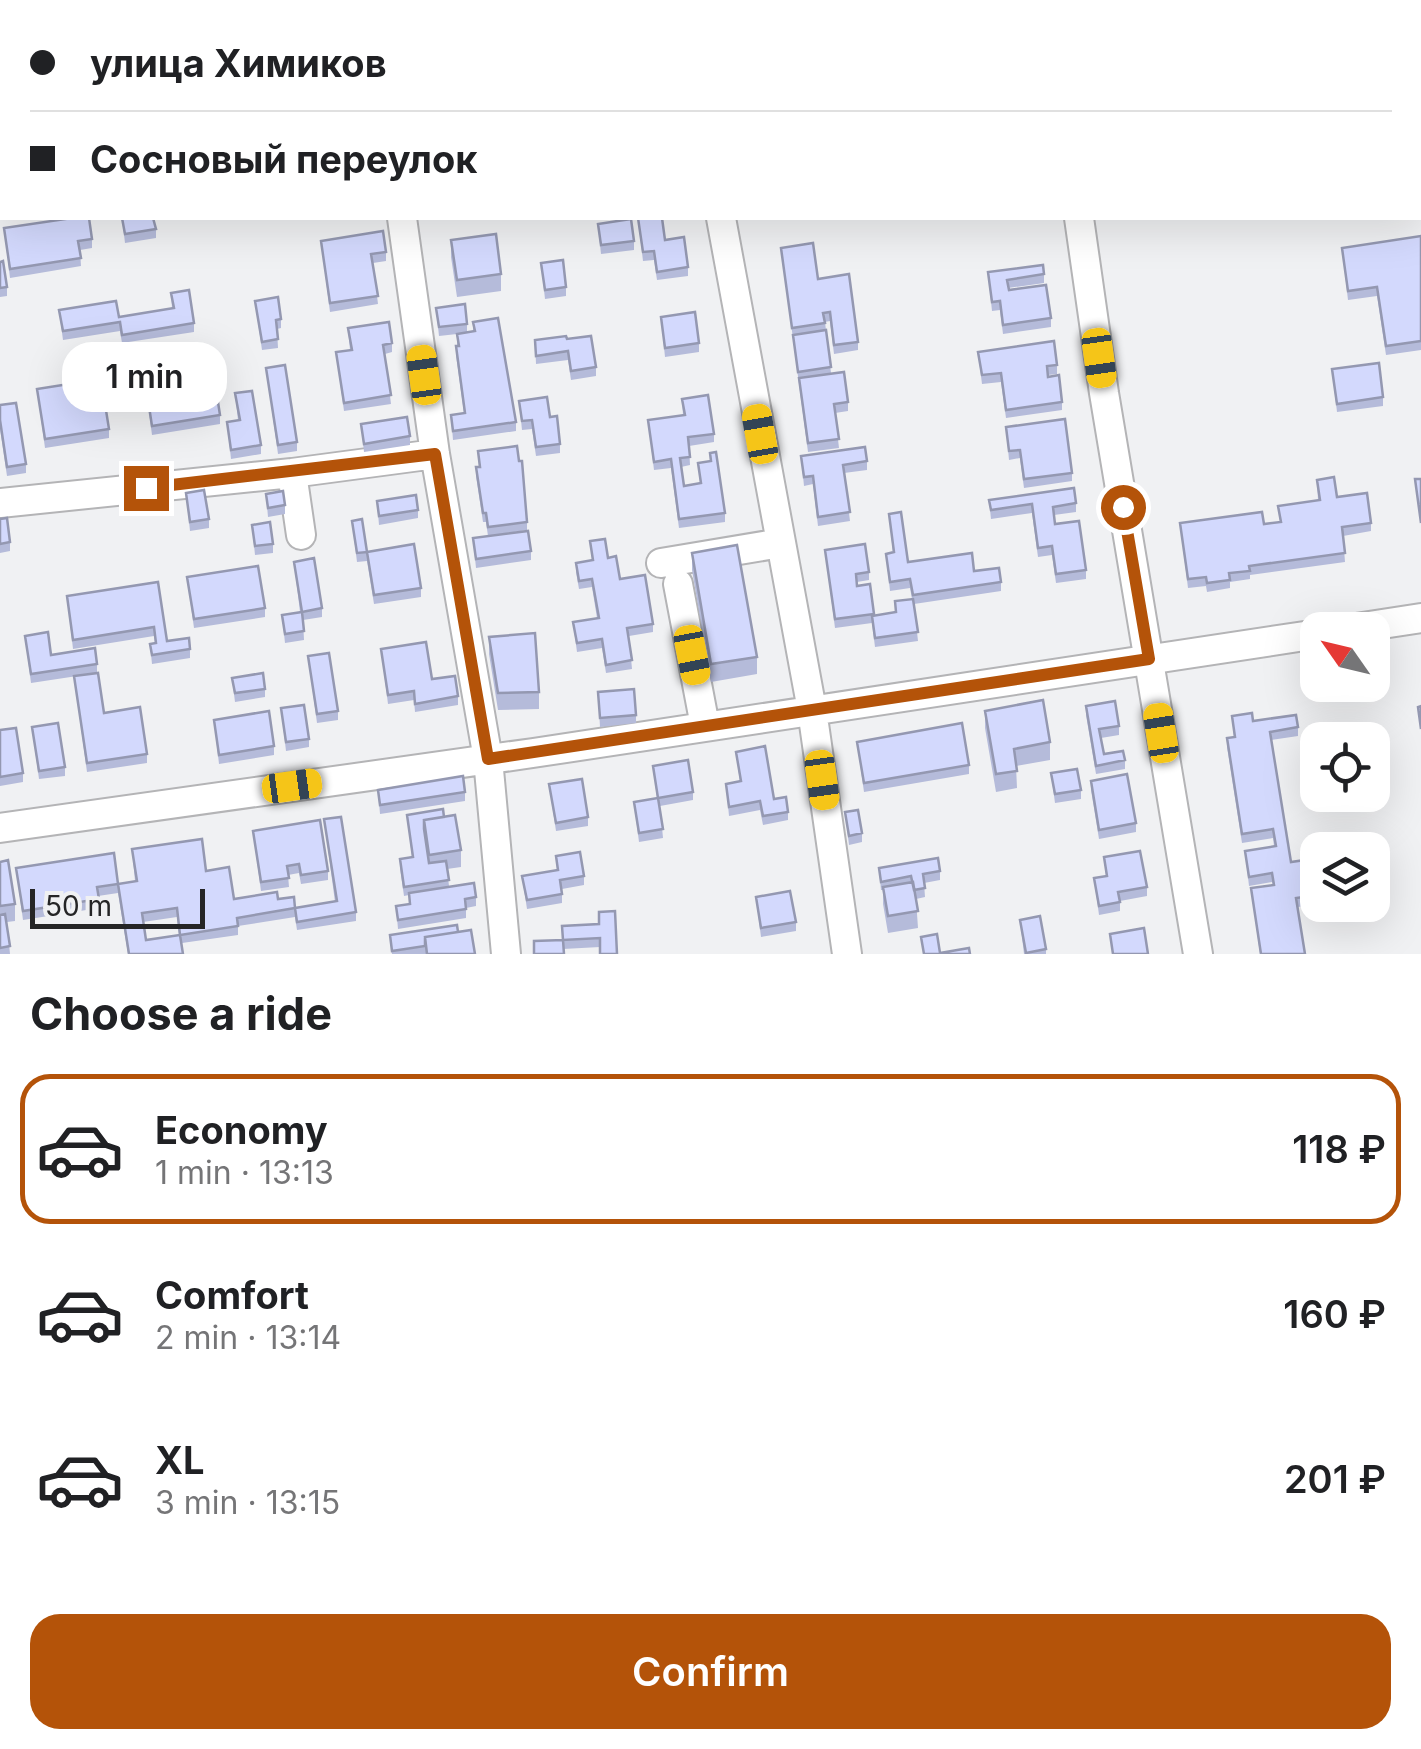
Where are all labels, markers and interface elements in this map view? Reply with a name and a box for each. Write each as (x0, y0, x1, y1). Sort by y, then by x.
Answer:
text: улица Химиков (90, 40, 387, 86)
text: Сосновый переулок (90, 136, 477, 182)
car (1080, 326, 1118, 390)
callout: 1 min (64, 343, 228, 413)
car (405, 343, 443, 407)
text: 1 min (105, 357, 184, 396)
car (740, 402, 780, 466)
route end (124, 466, 169, 511)
route start (1101, 485, 1146, 530)
north arrow (1300, 612, 1390, 702)
map controls (1300, 612, 1390, 922)
car (672, 623, 712, 687)
car (1141, 701, 1181, 765)
button: locate (1300, 722, 1390, 812)
car (803, 748, 841, 812)
car (260, 767, 324, 805)
button: layers (1300, 832, 1390, 922)
scale bar (30, 884, 205, 928)
text: 50 m (45, 889, 112, 923)
text: Choose a ride (30, 986, 332, 1041)
icon: car (35, 1104, 125, 1194)
text: Economy (155, 1107, 328, 1153)
text: 118 ₽ (1292, 1126, 1386, 1172)
text: 1 min · 13:13 (155, 1153, 334, 1192)
icon: car (35, 1269, 125, 1359)
text: Comfort (155, 1272, 309, 1318)
text: 160 ₽ (1283, 1291, 1386, 1337)
text: 2 min · 13:14 (155, 1318, 341, 1357)
icon: car (35, 1434, 125, 1524)
text: XL (155, 1437, 205, 1483)
text: 201 ₽ (1284, 1456, 1386, 1502)
text: 3 min · 13:15 (155, 1483, 340, 1522)
button: Confirm (30, 1614, 1391, 1729)

